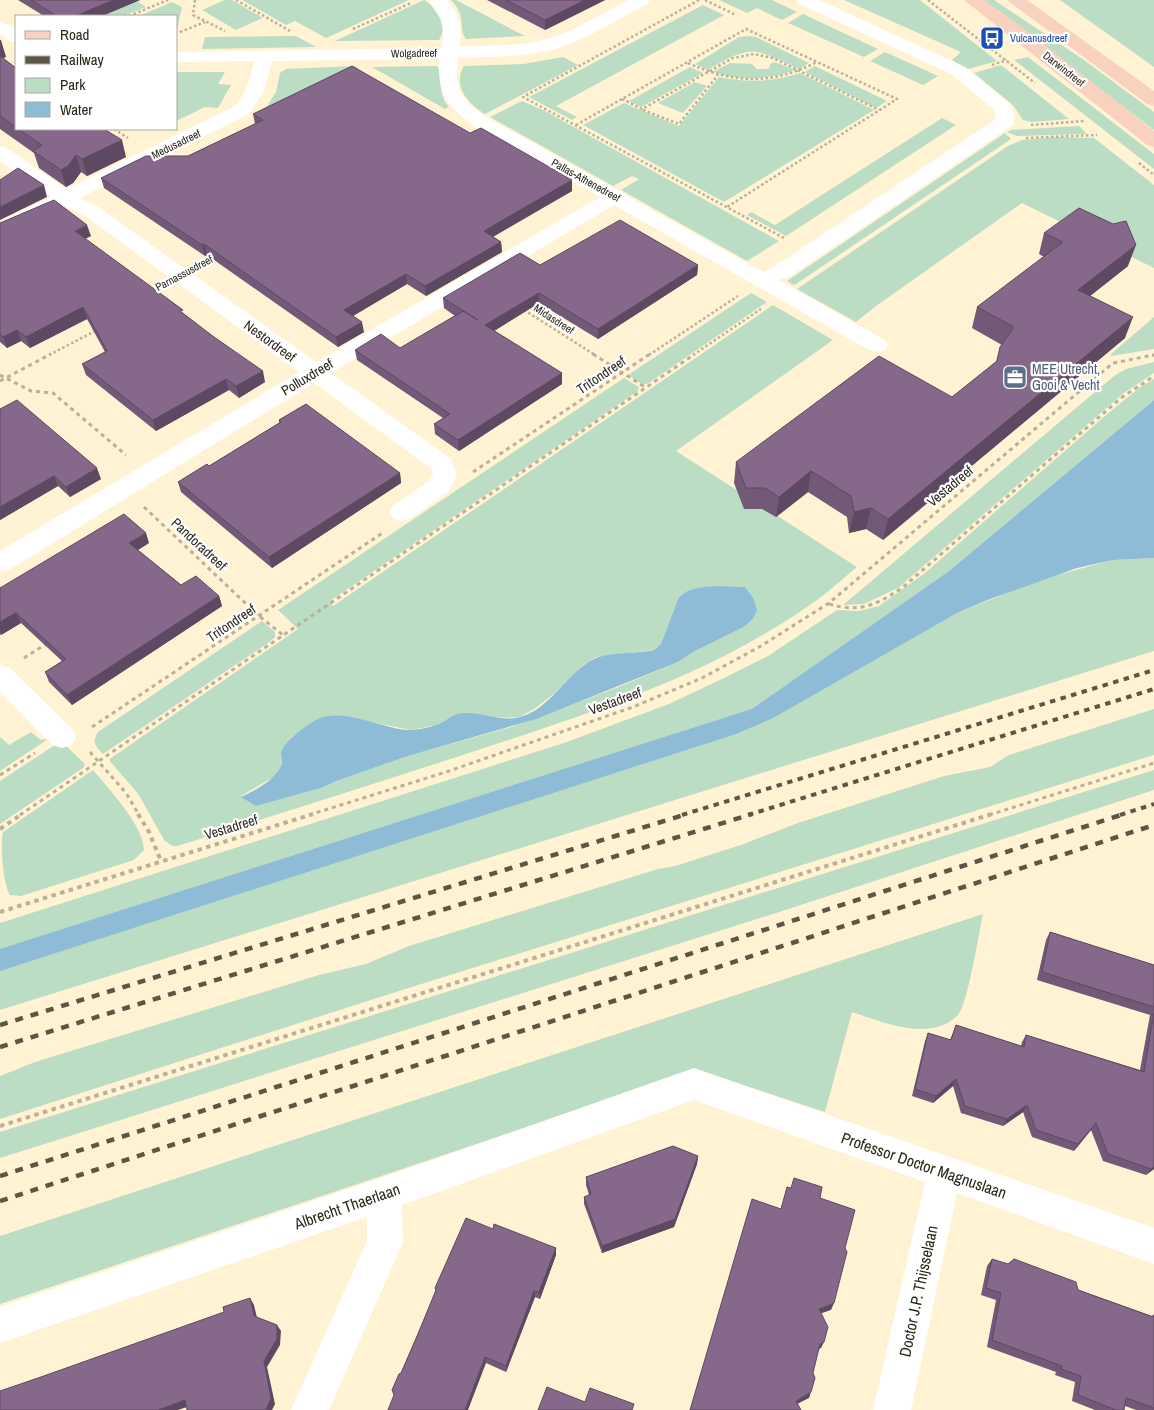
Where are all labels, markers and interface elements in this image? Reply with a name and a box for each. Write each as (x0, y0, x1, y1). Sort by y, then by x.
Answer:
legend (15, 15, 178, 130)
text: Road (60, 24, 89, 45)
bus stop icon: Vulcanusdreef (979, 25, 1005, 51)
place label: Vulcanusdreef (1010, 31, 1068, 45)
street label: Wolgadreef (391, 46, 438, 60)
street label: Darwindreef (1040, 48, 1088, 90)
text: Railway (60, 49, 105, 70)
text: Park (60, 74, 86, 95)
text: Water (60, 99, 92, 120)
street label: Medusadreef (149, 126, 203, 162)
street label: Pallas-Athenedreef (549, 155, 623, 205)
street label: Parnassusdreef (153, 252, 216, 294)
street label: Midasdreef (531, 301, 577, 337)
street label: Nestordreef (240, 316, 300, 366)
street label: Tritondreef (573, 352, 630, 398)
street label: Polluxdreef (278, 354, 337, 400)
place label: MEE Utrecht, Gooi & Vecht (1032, 360, 1100, 394)
office icon: MEE Utrecht, Gooi & Vecht (1002, 364, 1028, 390)
street label: Vestadreef (923, 461, 977, 511)
street label: Pandoradreef (167, 514, 231, 575)
street label: Tritondreef (203, 600, 260, 646)
street label: Vestadreef (586, 683, 645, 719)
street label: Vestadreef (202, 810, 261, 844)
street label: Professor Doctor Magnuslaan (838, 1126, 1010, 1204)
street label: Albrecht Thaerlaan (290, 1178, 403, 1235)
street label: Doctor J.P. Thijsselaan (893, 1223, 943, 1359)

